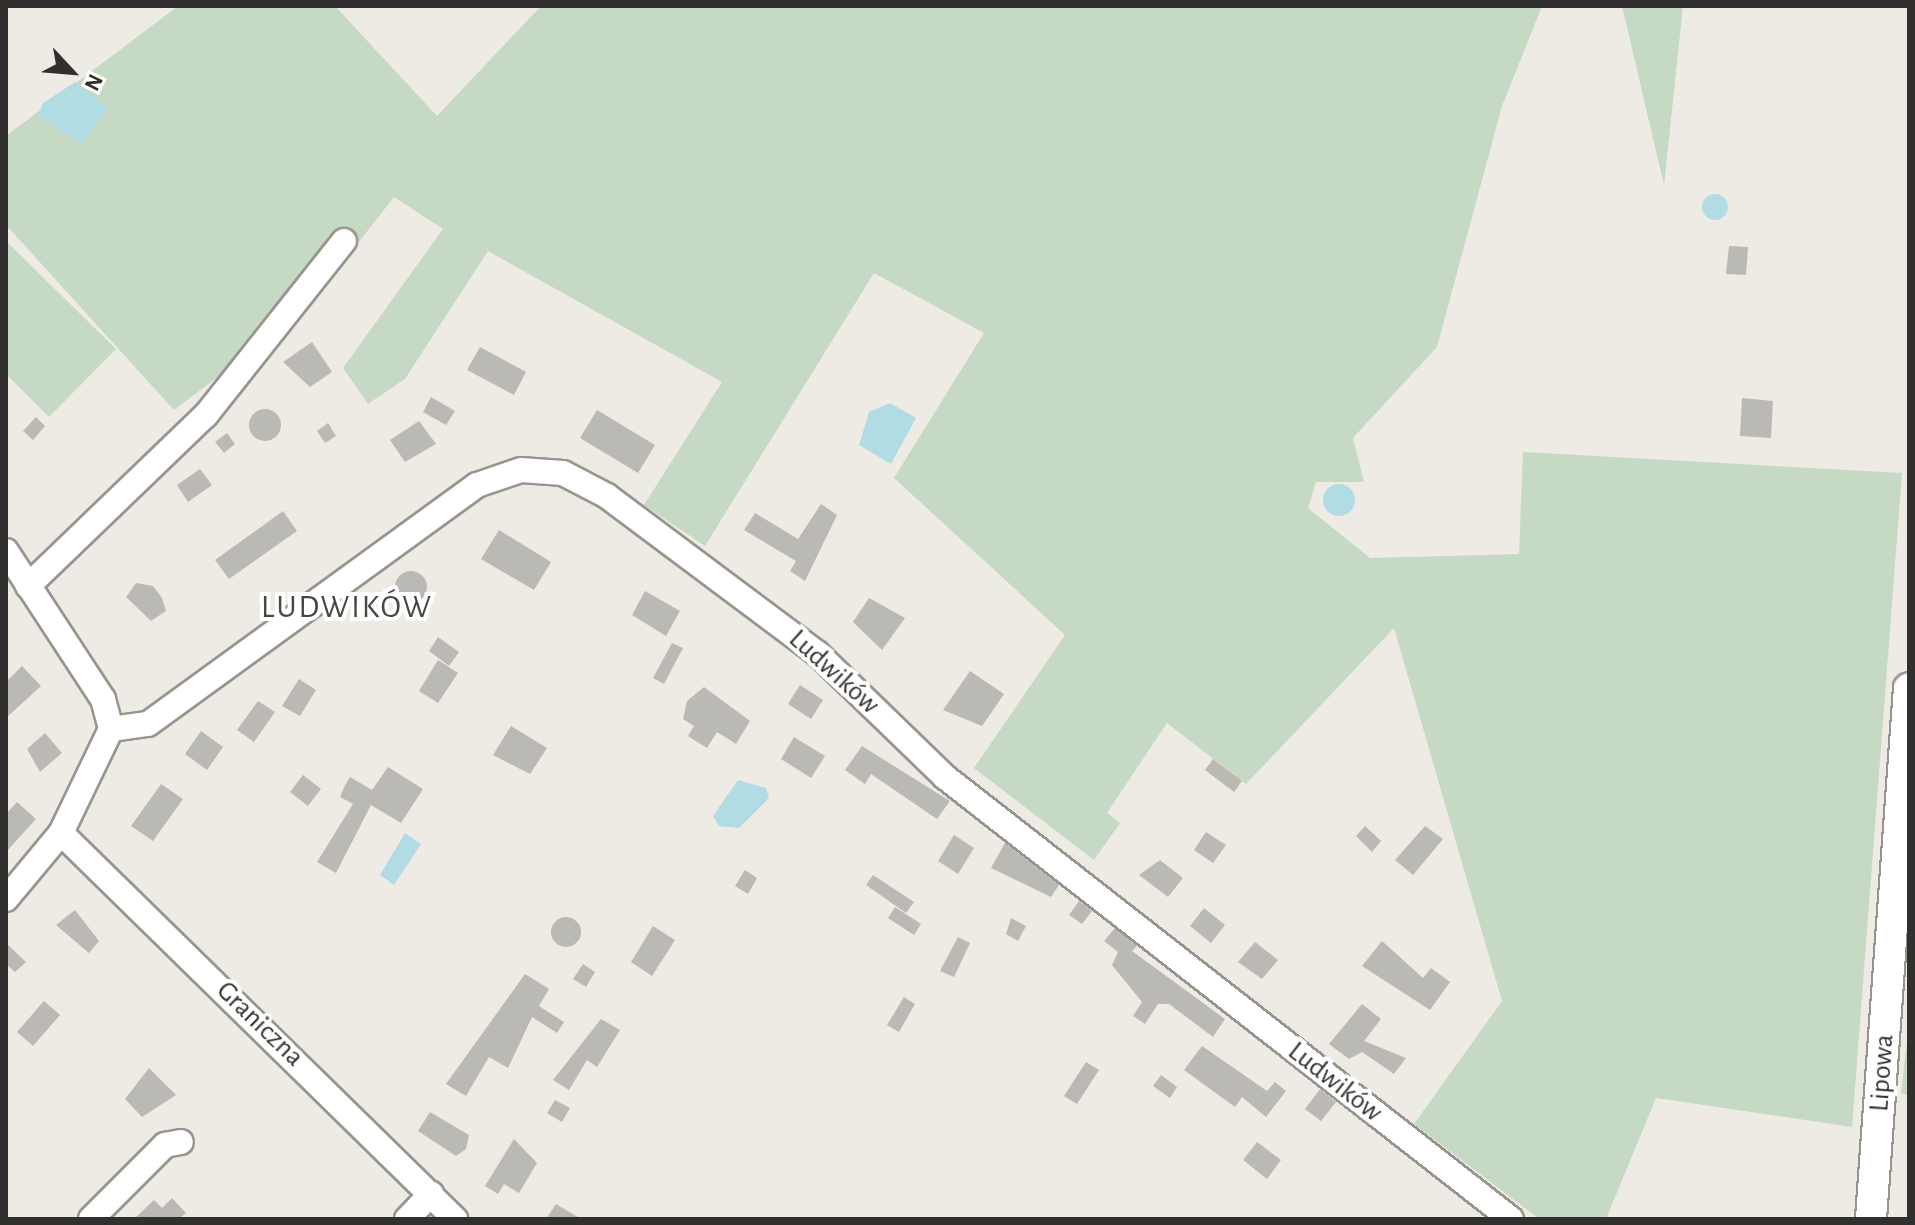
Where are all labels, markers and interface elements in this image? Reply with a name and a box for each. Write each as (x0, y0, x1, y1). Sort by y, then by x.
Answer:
north arrow (32, 32, 112, 112)
text: N (80, 71, 107, 94)
district label: LUDWIKÓW (261, 588, 433, 626)
street label: Ludwików (782, 623, 886, 721)
street label: Graniczna (209, 974, 311, 1074)
street label: Lipowa (1863, 1033, 1901, 1113)
street label: Ludwików (1281, 1035, 1389, 1129)

